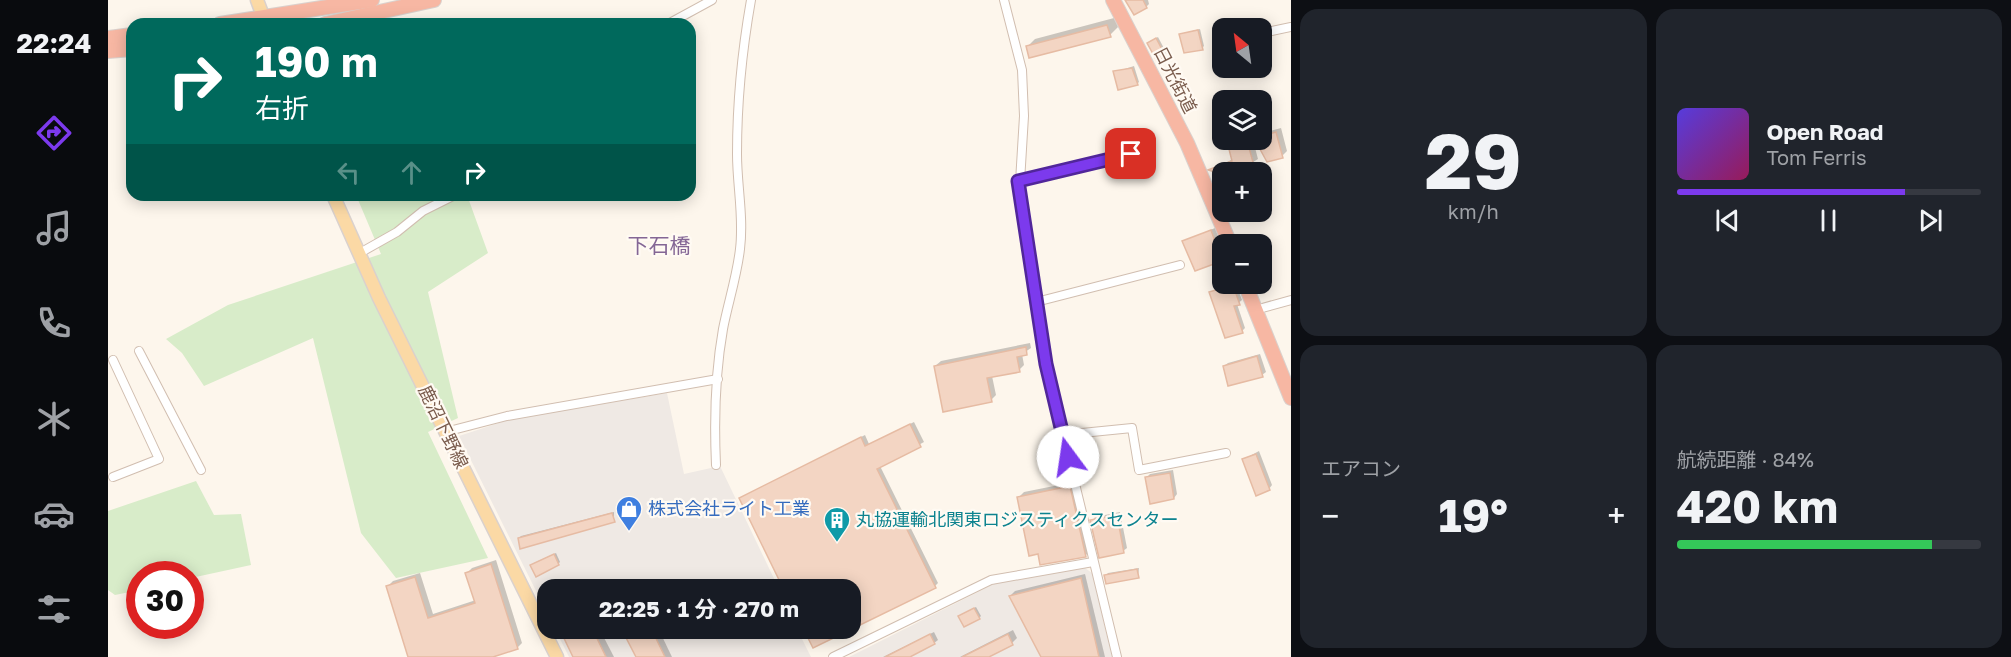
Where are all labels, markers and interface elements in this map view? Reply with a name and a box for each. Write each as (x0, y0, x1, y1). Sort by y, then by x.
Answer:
north arrow (1212, 18, 1272, 78)
map controls (1212, 18, 1272, 294)
text: 22:24 (17, 27, 91, 59)
text: 190 m (255, 36, 378, 86)
icon: right (156, 42, 234, 120)
street label: 日光街道 (1150, 42, 1202, 117)
button: layers (1212, 90, 1272, 150)
text: 右折 (255, 92, 309, 124)
icon: directions (33, 112, 75, 154)
text: 29 (1425, 113, 1522, 206)
text: Open Road (1767, 118, 1883, 145)
pin (1105, 128, 1156, 179)
icon: arrive (1114, 137, 1147, 170)
text: Tom Ferris (1767, 145, 1867, 169)
icon: left (332, 156, 365, 189)
icon: ahead (395, 156, 428, 189)
icon: right (458, 156, 491, 189)
button: + (1212, 162, 1272, 222)
text: km/h (1448, 199, 1499, 223)
icon: previous (1711, 204, 1744, 237)
icon: pause (1812, 204, 1845, 237)
icon: next (1914, 204, 1947, 237)
icon: music (33, 207, 75, 249)
district label: 下石橋 (628, 232, 691, 258)
button: − (1212, 234, 1272, 294)
icon: phone (33, 302, 75, 344)
street label: 鹿沼下野線 (414, 381, 474, 472)
icon: climate (33, 398, 75, 440)
position arrow (1036, 425, 1100, 489)
text: 航続距離 · 84% (1677, 447, 1814, 471)
text: エアコン (1321, 456, 1401, 480)
text: 420 km (1677, 479, 1838, 533)
text: 19° (1439, 488, 1508, 542)
icon: car (33, 493, 75, 535)
shop icon: 株式会社ライト工業 (614, 494, 644, 532)
text: − (1321, 496, 1339, 535)
text: + (1607, 496, 1626, 535)
place label: 株式会社ライト工業 (648, 497, 810, 519)
building icon: 丸協運輸北関東ロジスティクスセンター (822, 505, 852, 543)
place label: 丸協運輸北関東ロジスティクスセンター (856, 508, 1178, 530)
speed limit sign: 30 (126, 561, 204, 639)
icon: filters (33, 588, 75, 630)
text: 22:25 · 1 分 · 270 m (599, 595, 799, 622)

